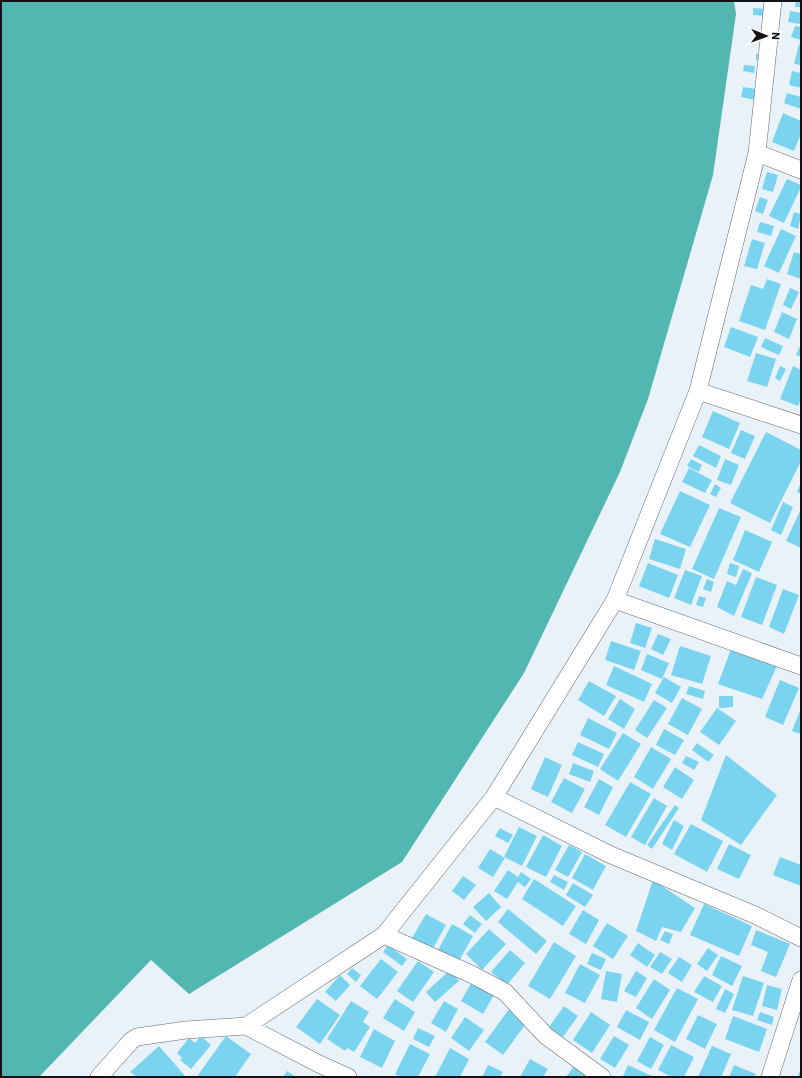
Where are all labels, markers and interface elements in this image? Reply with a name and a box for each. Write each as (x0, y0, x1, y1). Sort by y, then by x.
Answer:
north arrow (746, 16, 786, 56)
text: N (769, 32, 783, 40)

